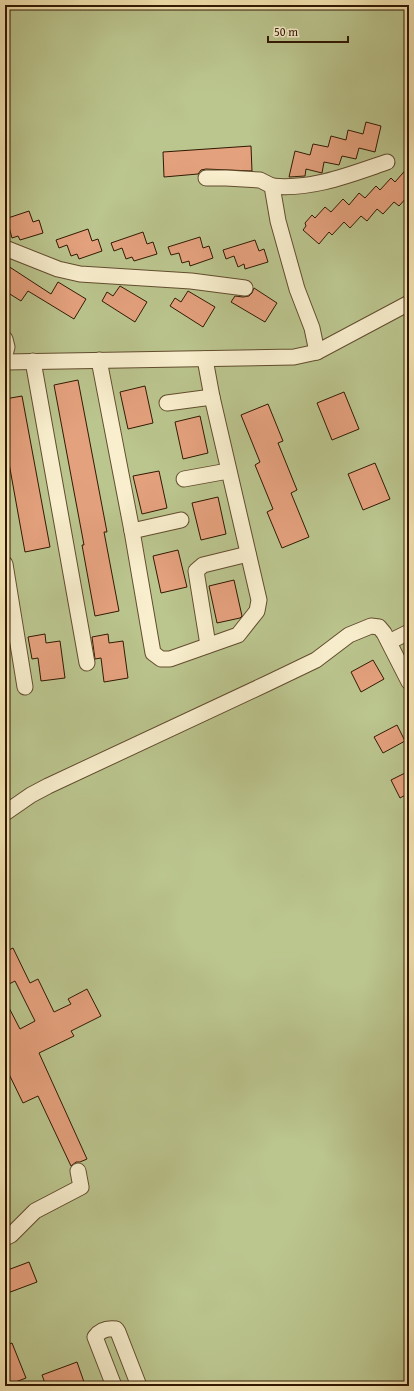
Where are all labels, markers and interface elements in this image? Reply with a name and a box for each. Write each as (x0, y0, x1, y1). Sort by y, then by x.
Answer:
scale bar (268, 18, 348, 44)
text: 50 m (274, 23, 298, 40)

